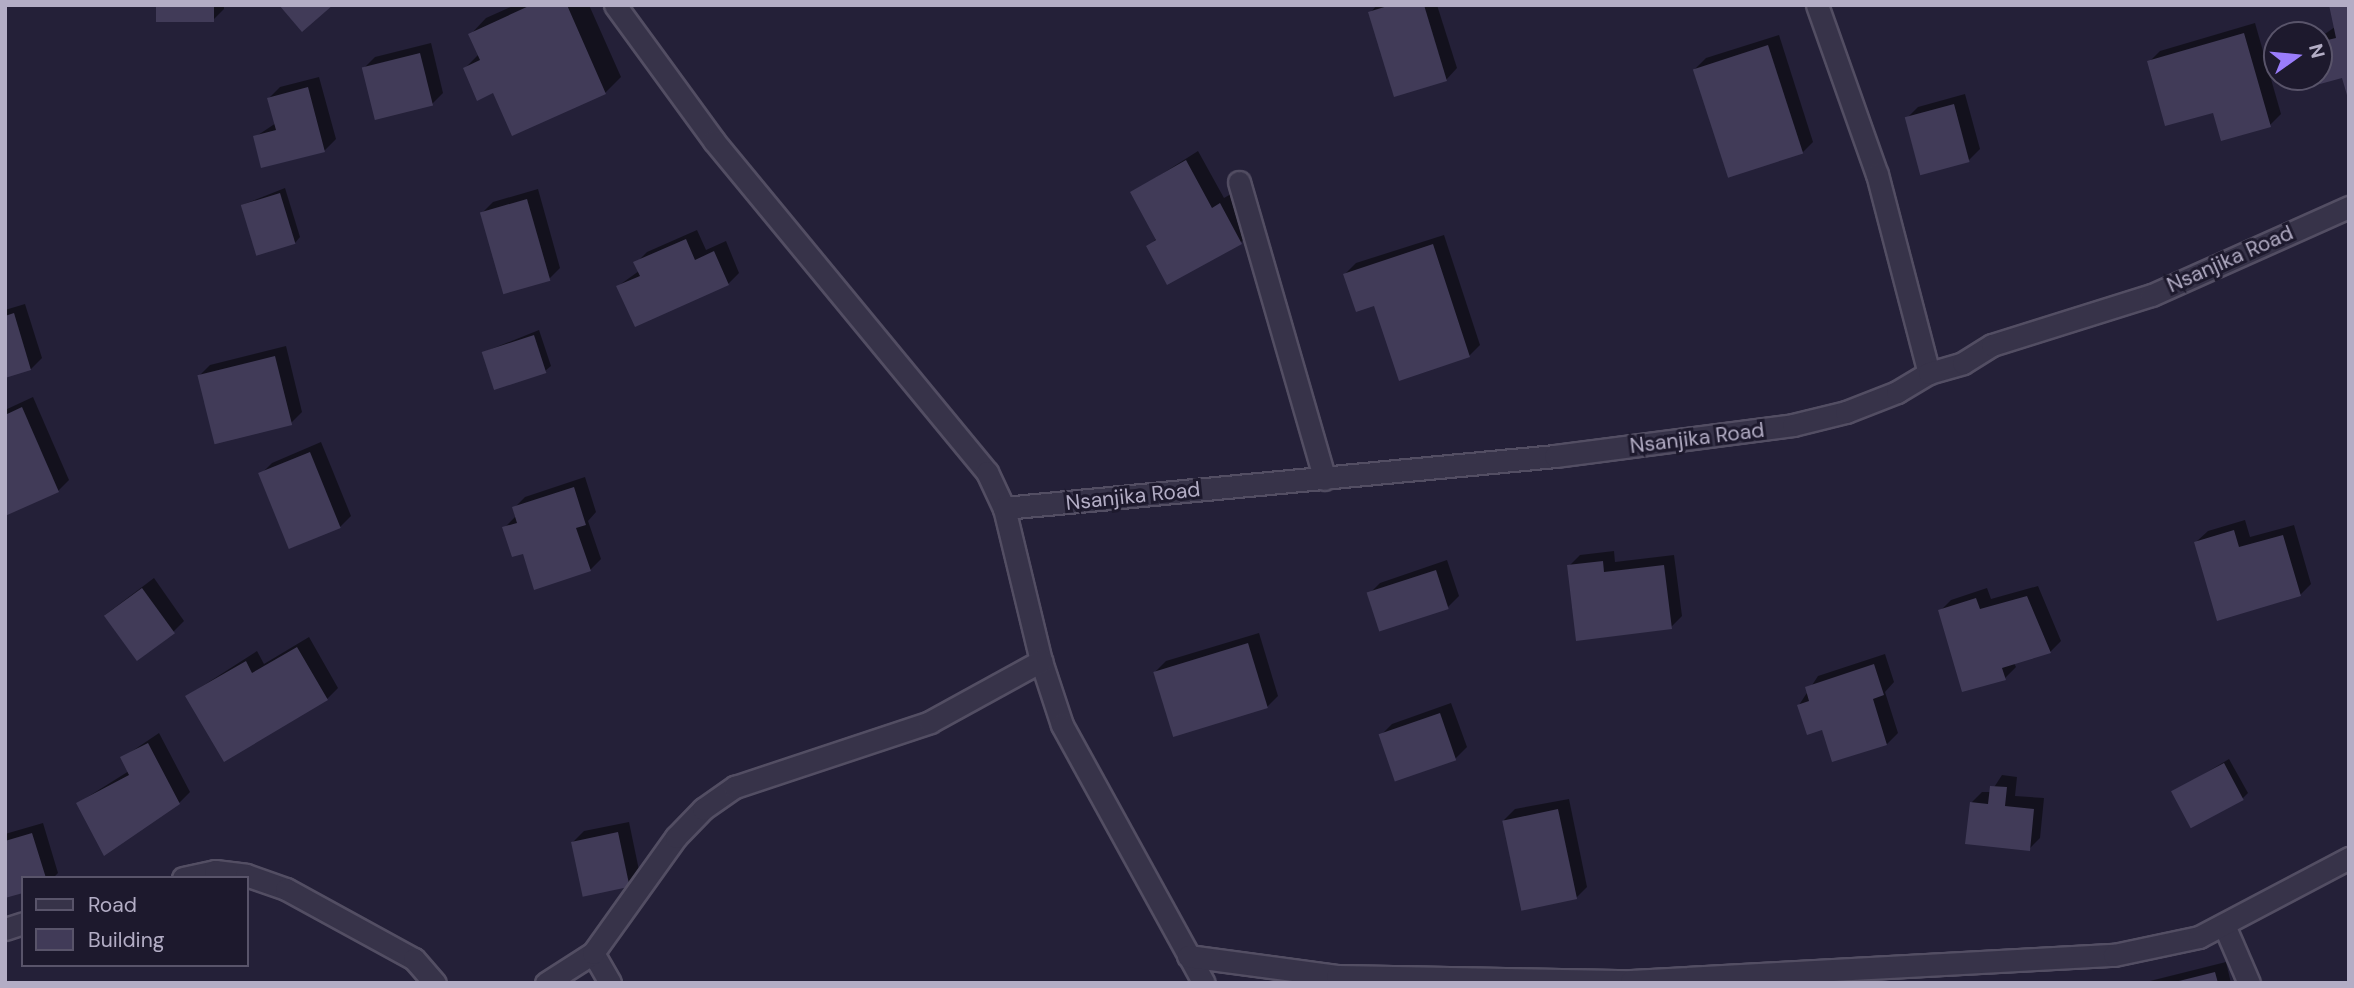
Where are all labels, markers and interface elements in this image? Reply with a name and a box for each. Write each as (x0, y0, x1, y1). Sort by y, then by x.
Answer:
north arrow (2263, 21, 2333, 91)
text: N (2303, 41, 2331, 61)
street label: Nsanjika Road (2163, 220, 2297, 298)
street label: Nsanjika Road (1628, 417, 1766, 459)
street label: Nsanjika Road (1065, 476, 1201, 516)
legend (21, 876, 248, 967)
text: Road (88, 891, 137, 919)
text: Building (88, 926, 164, 954)

